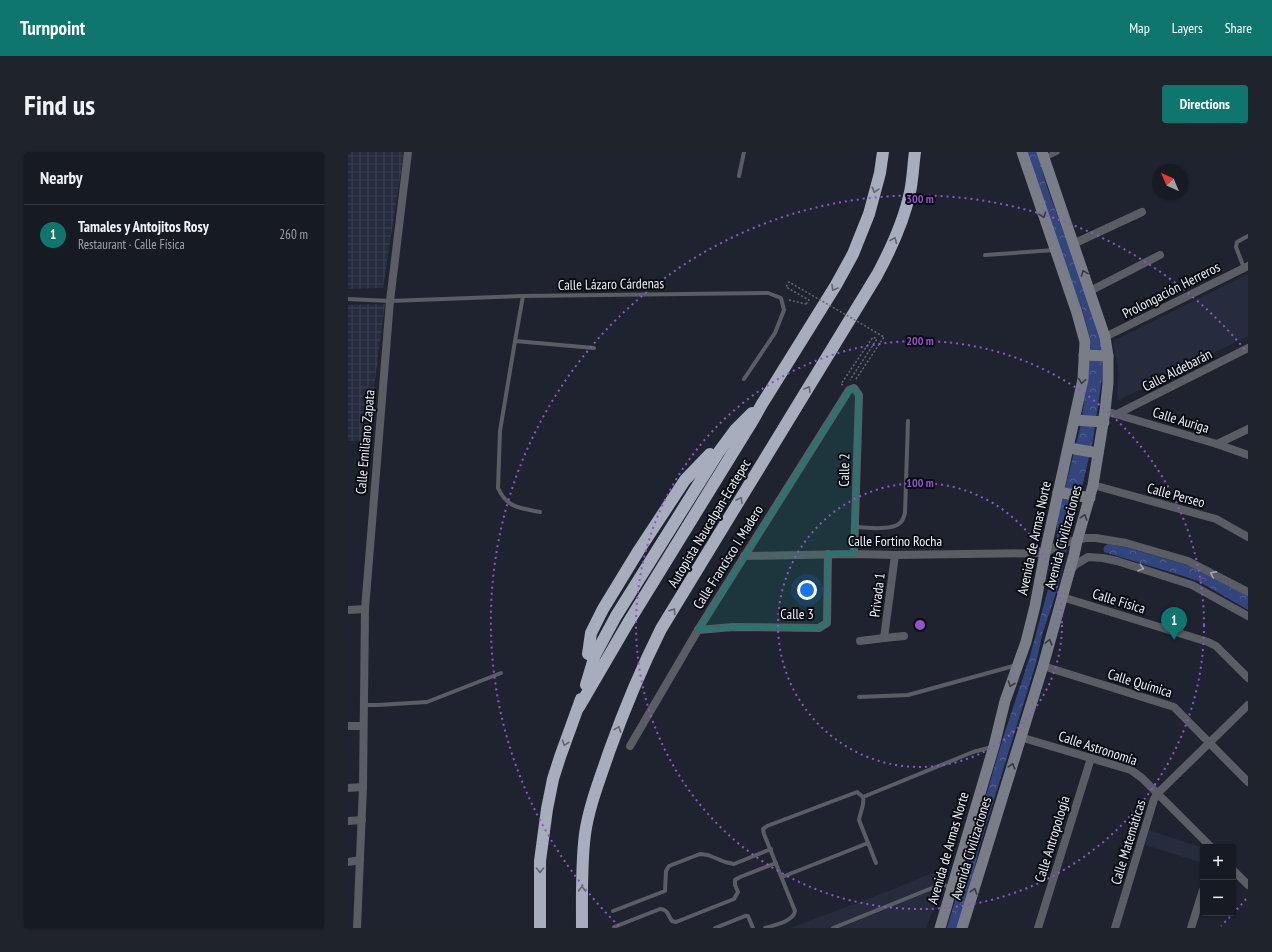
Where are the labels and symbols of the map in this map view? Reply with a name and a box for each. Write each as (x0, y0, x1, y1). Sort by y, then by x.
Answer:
north arrow (1152, 164, 1188, 200)
one-way arrow (872, 187, 880, 193)
text: 300 m (906, 191, 934, 206)
one-way arrow (1038, 212, 1047, 219)
one-way arrow (889, 236, 897, 244)
street label: Prolongación Herreros (1119, 257, 1223, 322)
one-way arrow (1080, 270, 1088, 277)
street label: Calle Lázaro Cárdenas (558, 274, 664, 294)
one-way arrow (831, 284, 839, 291)
text: 200 m (906, 333, 934, 348)
street label: Calle Aldebarán (1139, 345, 1215, 395)
one-way arrow (1078, 378, 1087, 384)
one-way arrow (803, 386, 810, 393)
street label: Calle Emiliano Zapata (351, 389, 379, 495)
street label: Calle Auriga (1151, 403, 1211, 437)
street label: Calle 2 (835, 453, 853, 487)
street label: Autopista Naucalpan-Ecatepec (664, 456, 754, 590)
text: 100 m (906, 475, 934, 490)
street label: Avenida de Armas Norte (1013, 479, 1055, 597)
street label: Calle Perseo (1145, 479, 1207, 511)
street label: Avenida Civilizaciones (1040, 483, 1086, 591)
one-way arrow (736, 497, 743, 504)
street label: Calle Francisco I. Madero (689, 502, 767, 612)
one-way arrow (1079, 513, 1088, 520)
street label: Calle Fortino Rocha (848, 532, 942, 550)
one-way arrow (1137, 563, 1144, 572)
one-way arrow (1210, 571, 1218, 579)
street label: Privada 1 (865, 572, 889, 618)
your location (797, 580, 817, 600)
street label: Calle Física (1090, 584, 1148, 618)
street label: Calle 3 (780, 605, 814, 623)
pin: 1 (1161, 607, 1187, 640)
one-way arrow (668, 608, 675, 615)
centre of rings (913, 618, 927, 632)
one-way arrow (1045, 639, 1053, 645)
street label: Calle Química (1106, 665, 1174, 701)
one-way arrow (1007, 680, 1015, 687)
one-way arrow (613, 725, 621, 732)
street label: Calle Astronomía (1056, 727, 1140, 769)
one-way arrow (561, 739, 569, 746)
one-way arrow (1007, 763, 1015, 770)
street label: Avenida de Armas Norte (923, 790, 973, 906)
street label: Avenida Civilizaciones (947, 794, 995, 902)
street label: Calle Antropología (1030, 794, 1074, 884)
street label: Calle Matemáticas (1107, 797, 1150, 887)
one-way arrow (535, 867, 544, 873)
one-way arrow (578, 886, 586, 892)
one-way arrow (969, 887, 978, 894)

